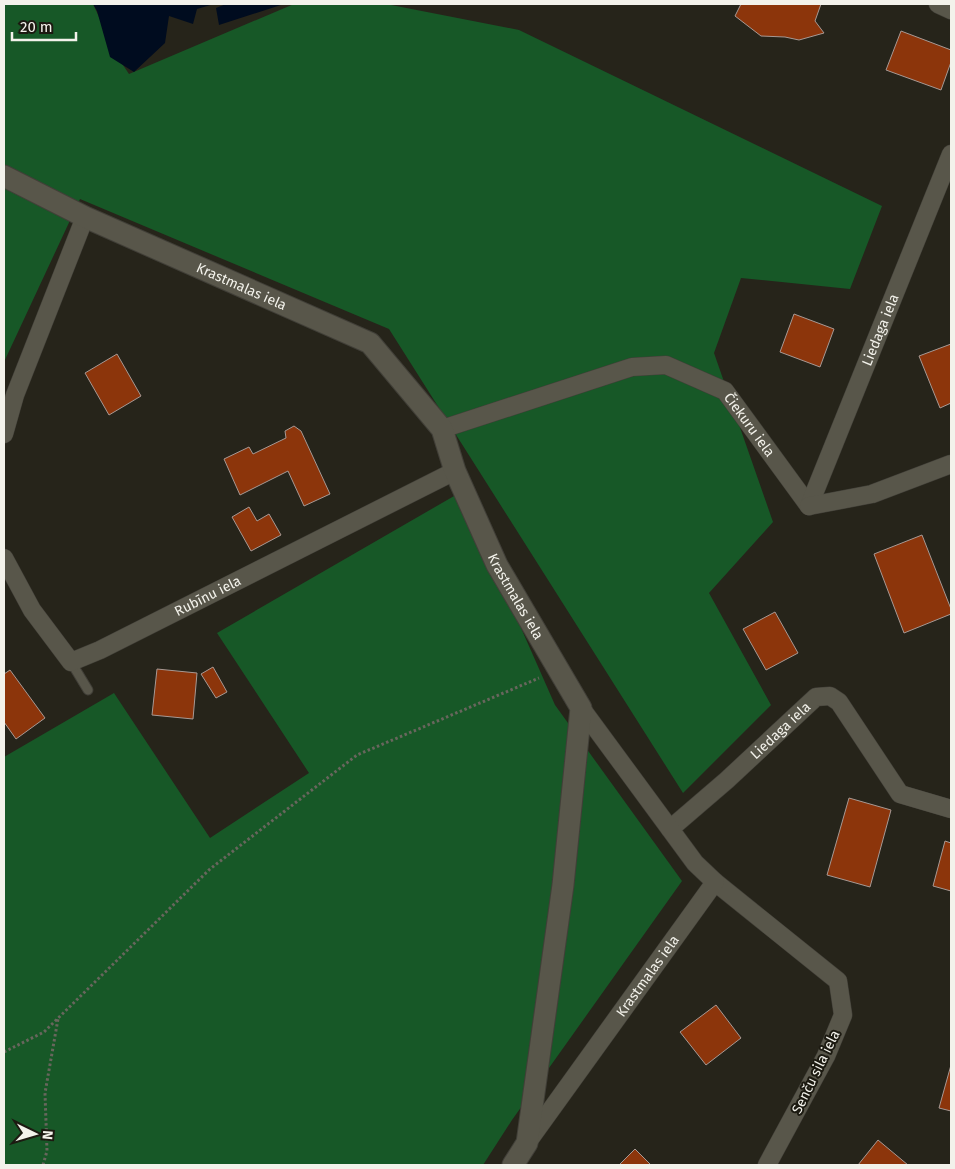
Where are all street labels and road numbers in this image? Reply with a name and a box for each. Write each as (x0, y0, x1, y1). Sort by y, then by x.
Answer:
street label: Krastmalas iela (194, 259, 289, 314)
street label: Liedaga iela (858, 291, 902, 368)
street label: Čiekuru iela (720, 389, 779, 460)
street label: Krastmalas iela (484, 551, 547, 643)
street label: Rubīnu iela (172, 572, 244, 620)
street label: Liedaga iela (747, 698, 814, 762)
street label: Krastmalas iela (612, 932, 683, 1020)
street label: Senču sila iela (788, 1027, 844, 1117)

